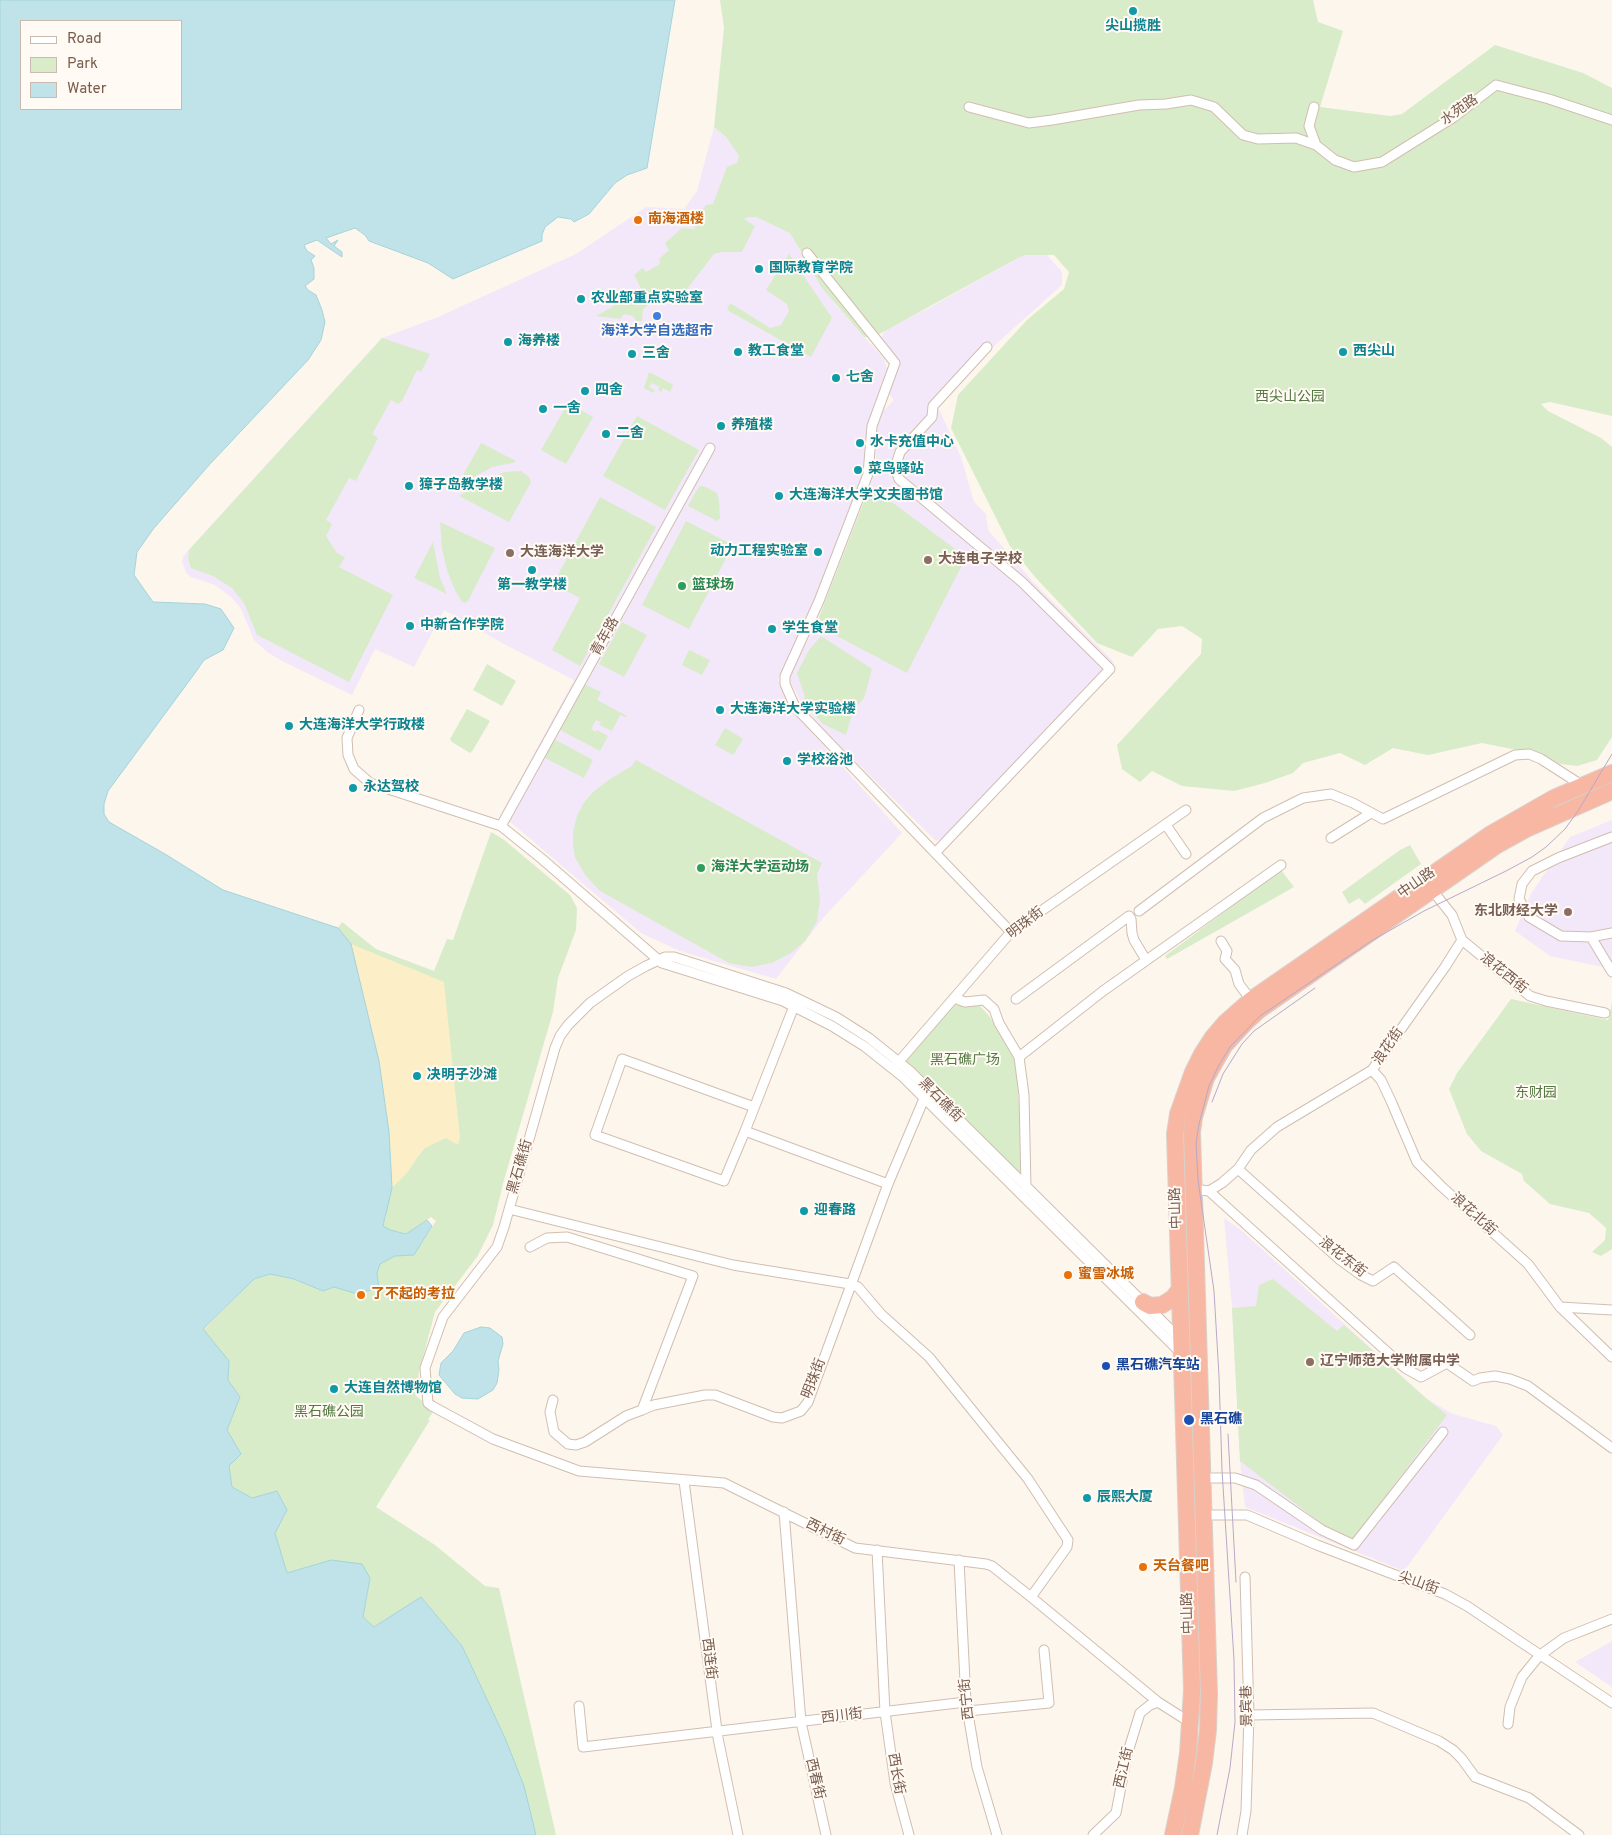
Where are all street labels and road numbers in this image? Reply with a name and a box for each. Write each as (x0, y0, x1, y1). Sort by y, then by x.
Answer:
street label: 水苑路 (1438, 92, 1482, 130)
street label: 青年路 (588, 615, 624, 659)
street label: 中山路 (1395, 865, 1439, 903)
street label: 明珠街 (1004, 904, 1048, 944)
street label: 浪花西街 (1476, 950, 1530, 998)
street label: 浪花街 (1370, 1025, 1408, 1069)
street label: 黑石礁街 (914, 1075, 966, 1127)
street label: 黑石礁街 (505, 1138, 537, 1196)
street label: 中山路 (1168, 1187, 1186, 1229)
street label: 浪花北街 (1447, 1190, 1499, 1240)
street label: 浪花东街 (1315, 1234, 1369, 1282)
street label: 明珠街 (800, 1356, 830, 1402)
street label: 西村街 (802, 1516, 848, 1550)
street label: 尖山街 (1395, 1569, 1441, 1599)
street label: 中山路 (1180, 1592, 1198, 1634)
street label: 西连街 (697, 1637, 719, 1681)
street label: 西宁街 (957, 1677, 979, 1721)
street label: 景宾巷 (1239, 1685, 1257, 1727)
street label: 西川街 (820, 1706, 864, 1728)
street label: 西江街 (1112, 1746, 1138, 1790)
street label: 西长街 (883, 1752, 907, 1796)
street label: 西春街 (801, 1757, 827, 1801)

